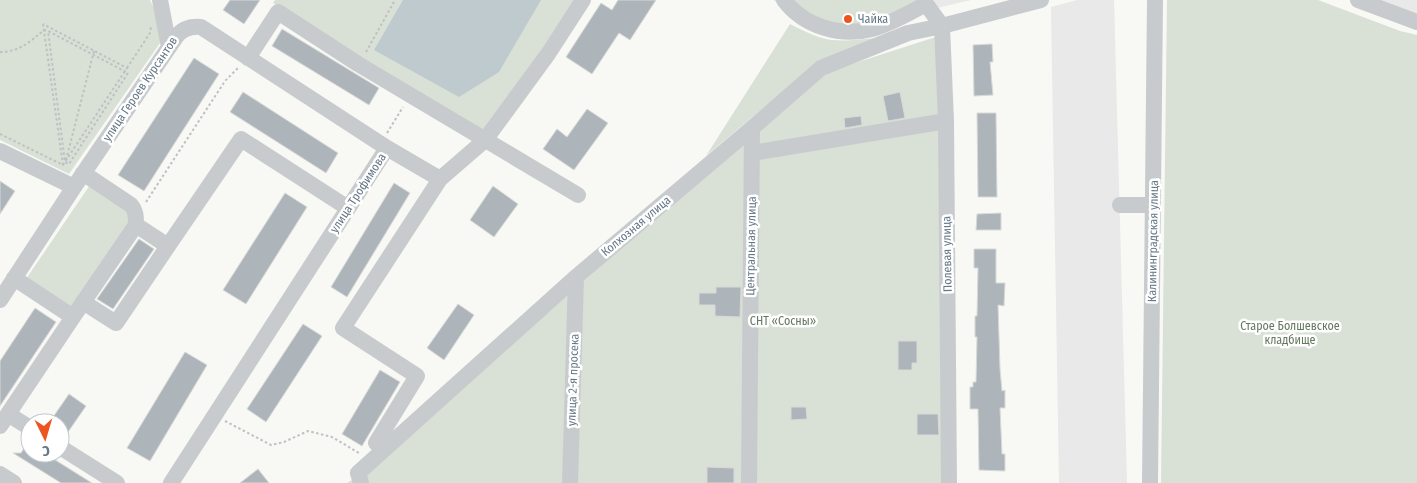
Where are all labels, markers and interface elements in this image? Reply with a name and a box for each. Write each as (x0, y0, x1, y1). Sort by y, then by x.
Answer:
place label: Чайка (858, 12, 888, 26)
marker: Чайка (842, 13, 854, 25)
street label: улица Героев Курсантов (100, 34, 180, 144)
street label: улица Трофимова (327, 151, 389, 235)
street label: Калининградская улица (1145, 180, 1161, 302)
street label: Колхозная улица (598, 193, 674, 259)
street label: Центральная улица (743, 196, 759, 296)
street label: Полевая улица (939, 216, 955, 292)
park label: СНТ «Сосны» (750, 314, 816, 328)
park label: Старое Болшевское кладбище (1240, 319, 1340, 347)
street label: улица 2-я просека (564, 333, 582, 426)
north arrow (20, 413, 70, 463)
text: С (41, 442, 50, 459)

